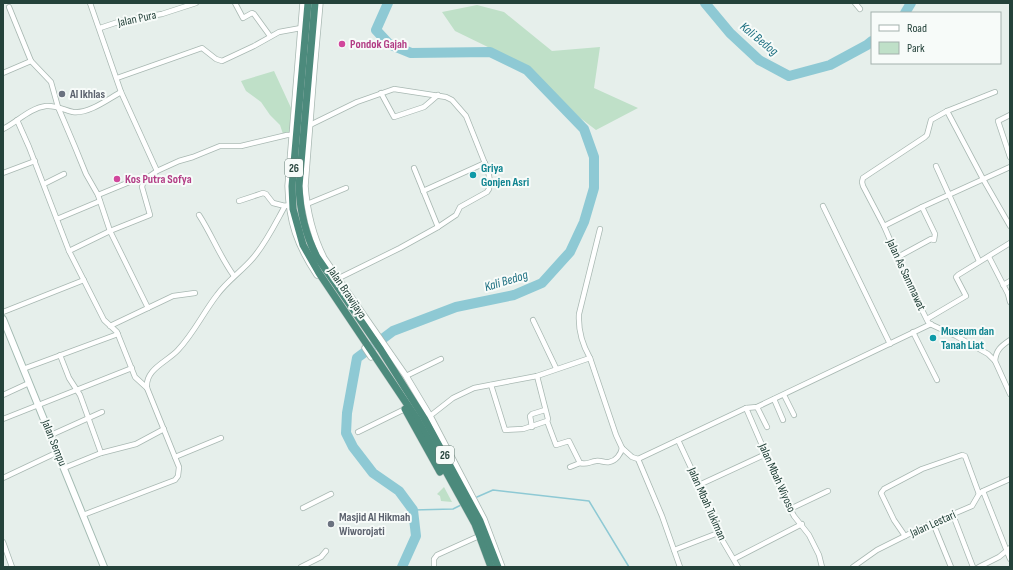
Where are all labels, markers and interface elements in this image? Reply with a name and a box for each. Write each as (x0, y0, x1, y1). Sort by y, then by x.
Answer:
street label: Jalan Pura (115, 8, 158, 31)
legend (871, 12, 1001, 64)
water label: Kali Bedog (737, 19, 782, 60)
text: Road (907, 21, 927, 36)
place label: Pondok Gajah (350, 37, 407, 52)
marker: Pondok Gajah (337, 39, 347, 49)
text: Park (907, 41, 925, 56)
place label: Al Ikhlas (69, 87, 106, 102)
marker: Al Ikhlas (57, 89, 67, 99)
road number: 26 (285, 159, 303, 177)
place label: Griya Gonjen Asri (481, 161, 529, 190)
marker: Griya Gonjen Asri (468, 170, 478, 180)
place label: Kos Putra Sofya (125, 172, 192, 187)
marker: Kos Putra Sofya (112, 174, 122, 184)
street label: Jalan As Sammawat (883, 236, 929, 313)
street label: Jalan Brawijaya (324, 264, 370, 322)
water label: Kali Bedog (482, 267, 530, 295)
place label: Museum dan Tanah Liat (941, 324, 994, 353)
marker: Museum dan Tanah Liat (928, 333, 938, 343)
street label: Jalan Sempu (38, 417, 70, 468)
street label: Jalan Mbah Wiyoso (755, 440, 799, 515)
road number: 26 (436, 446, 454, 464)
street label: Jalan Mbah Tukiman (684, 464, 730, 543)
street label: Jalan Lestari (907, 507, 958, 541)
place label: Masjid Al Hikmah Wiworojati (339, 510, 410, 539)
marker: Masjid Al Hikmah Wiworojati (326, 519, 336, 529)

